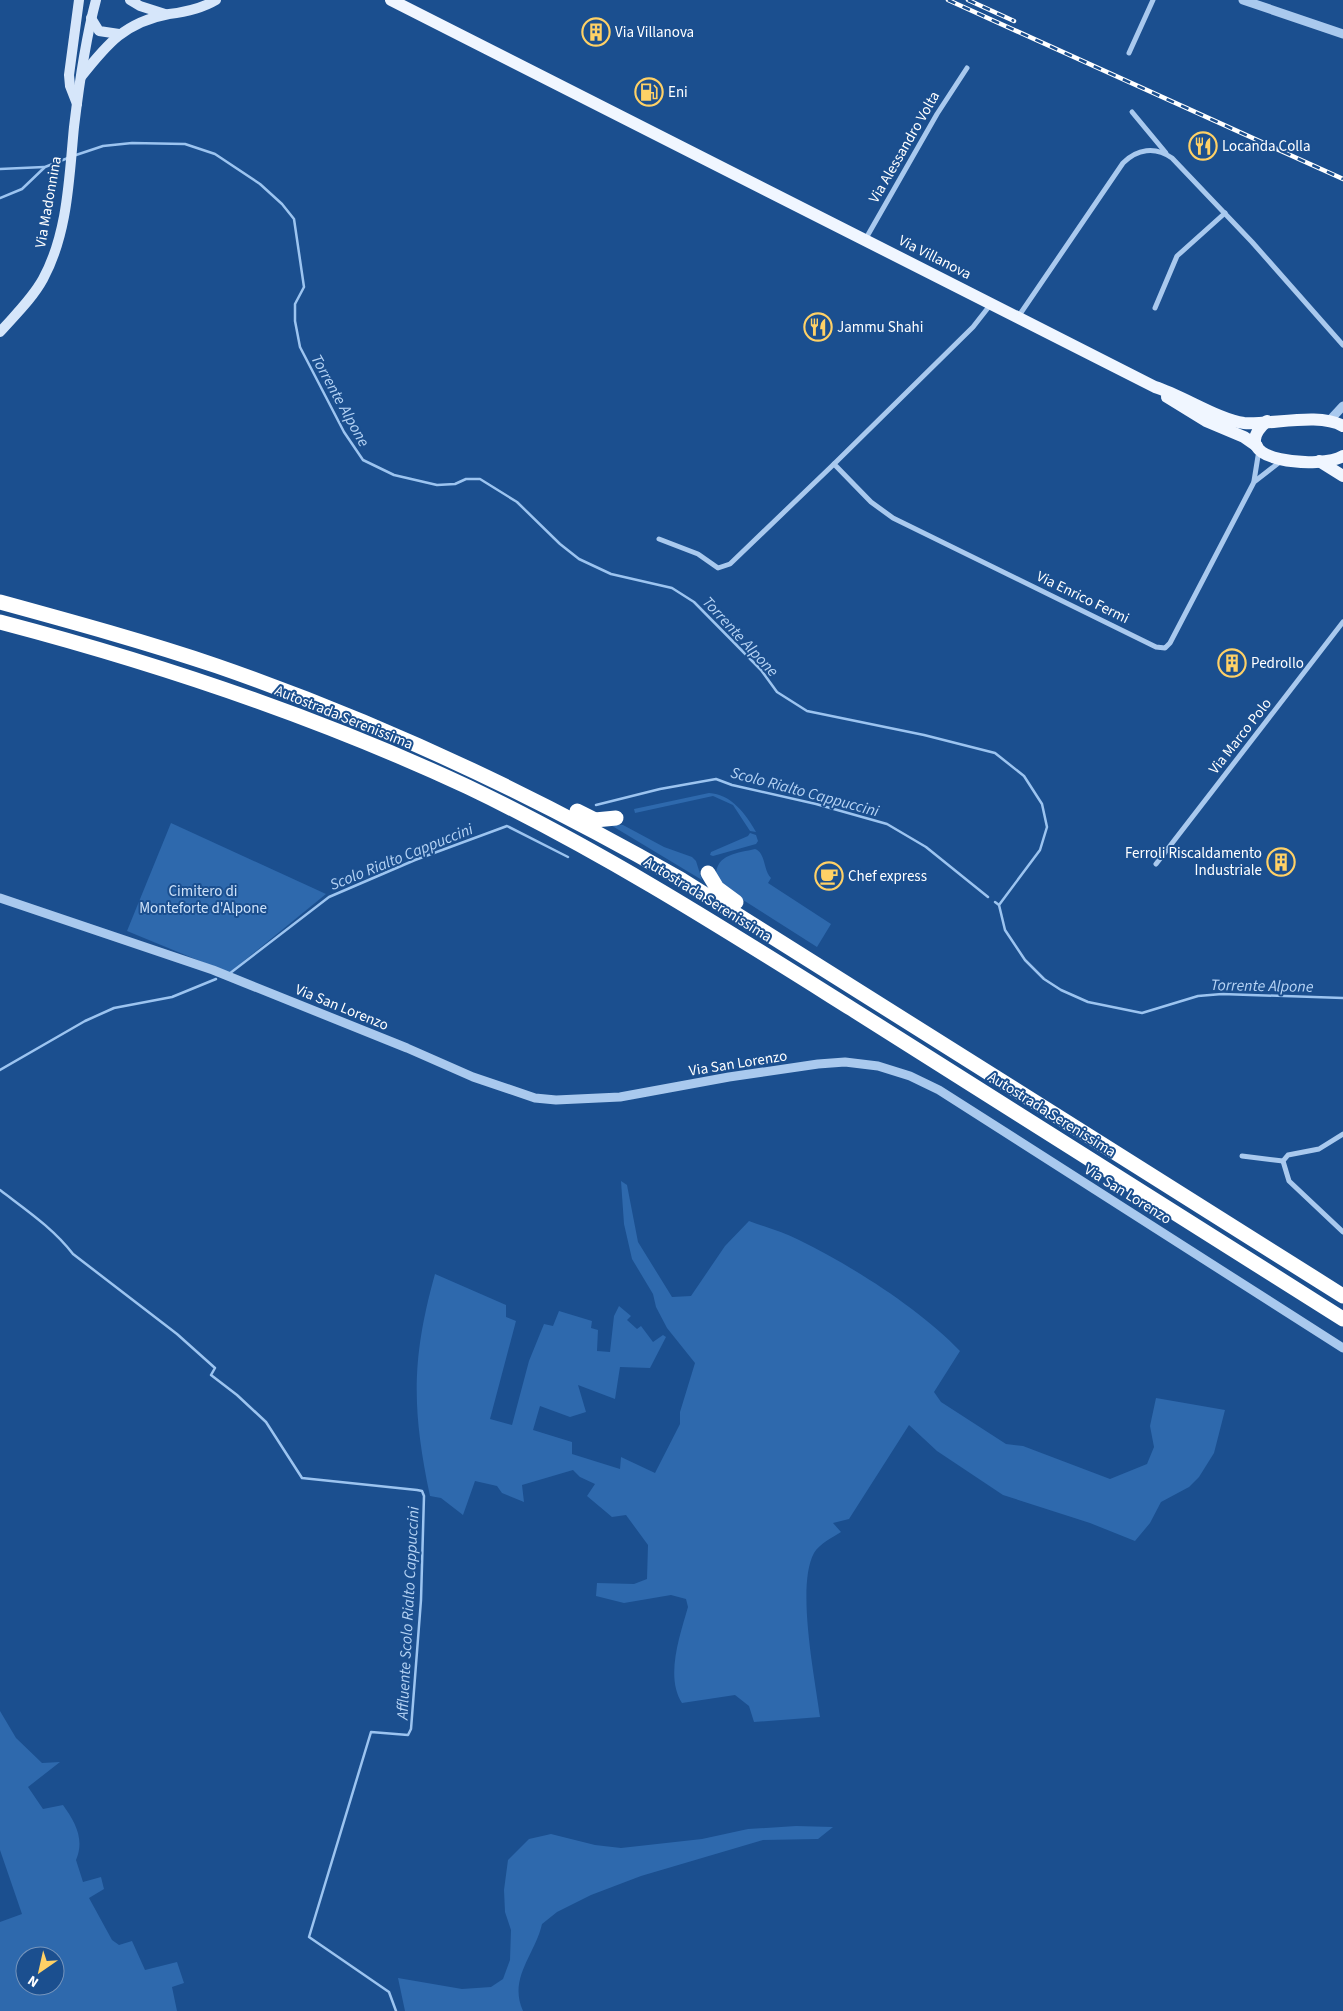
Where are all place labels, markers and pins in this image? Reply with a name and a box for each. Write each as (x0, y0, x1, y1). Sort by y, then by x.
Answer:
building icon: Via Villanova (581, 17, 611, 47)
place label: Via Villanova (615, 22, 694, 43)
fuel station icon: Eni (634, 77, 664, 107)
place label: Eni (668, 82, 688, 103)
restaurant icon: Locanda Colla (1188, 131, 1218, 161)
place label: Locanda Colla (1222, 136, 1311, 157)
restaurant icon: Jammu Shahi (803, 312, 833, 342)
place label: Jammu Shahi (837, 317, 923, 338)
building icon: Pedrollo (1217, 648, 1247, 678)
place label: Pedrollo (1251, 653, 1304, 674)
place label: Ferroli Riscaldamento Industriale (1125, 843, 1262, 881)
building icon: Ferroli Riscaldamento Industriale (1266, 847, 1296, 877)
cafe icon: Chef express (814, 861, 844, 891)
place label: Chef express (848, 866, 927, 887)

